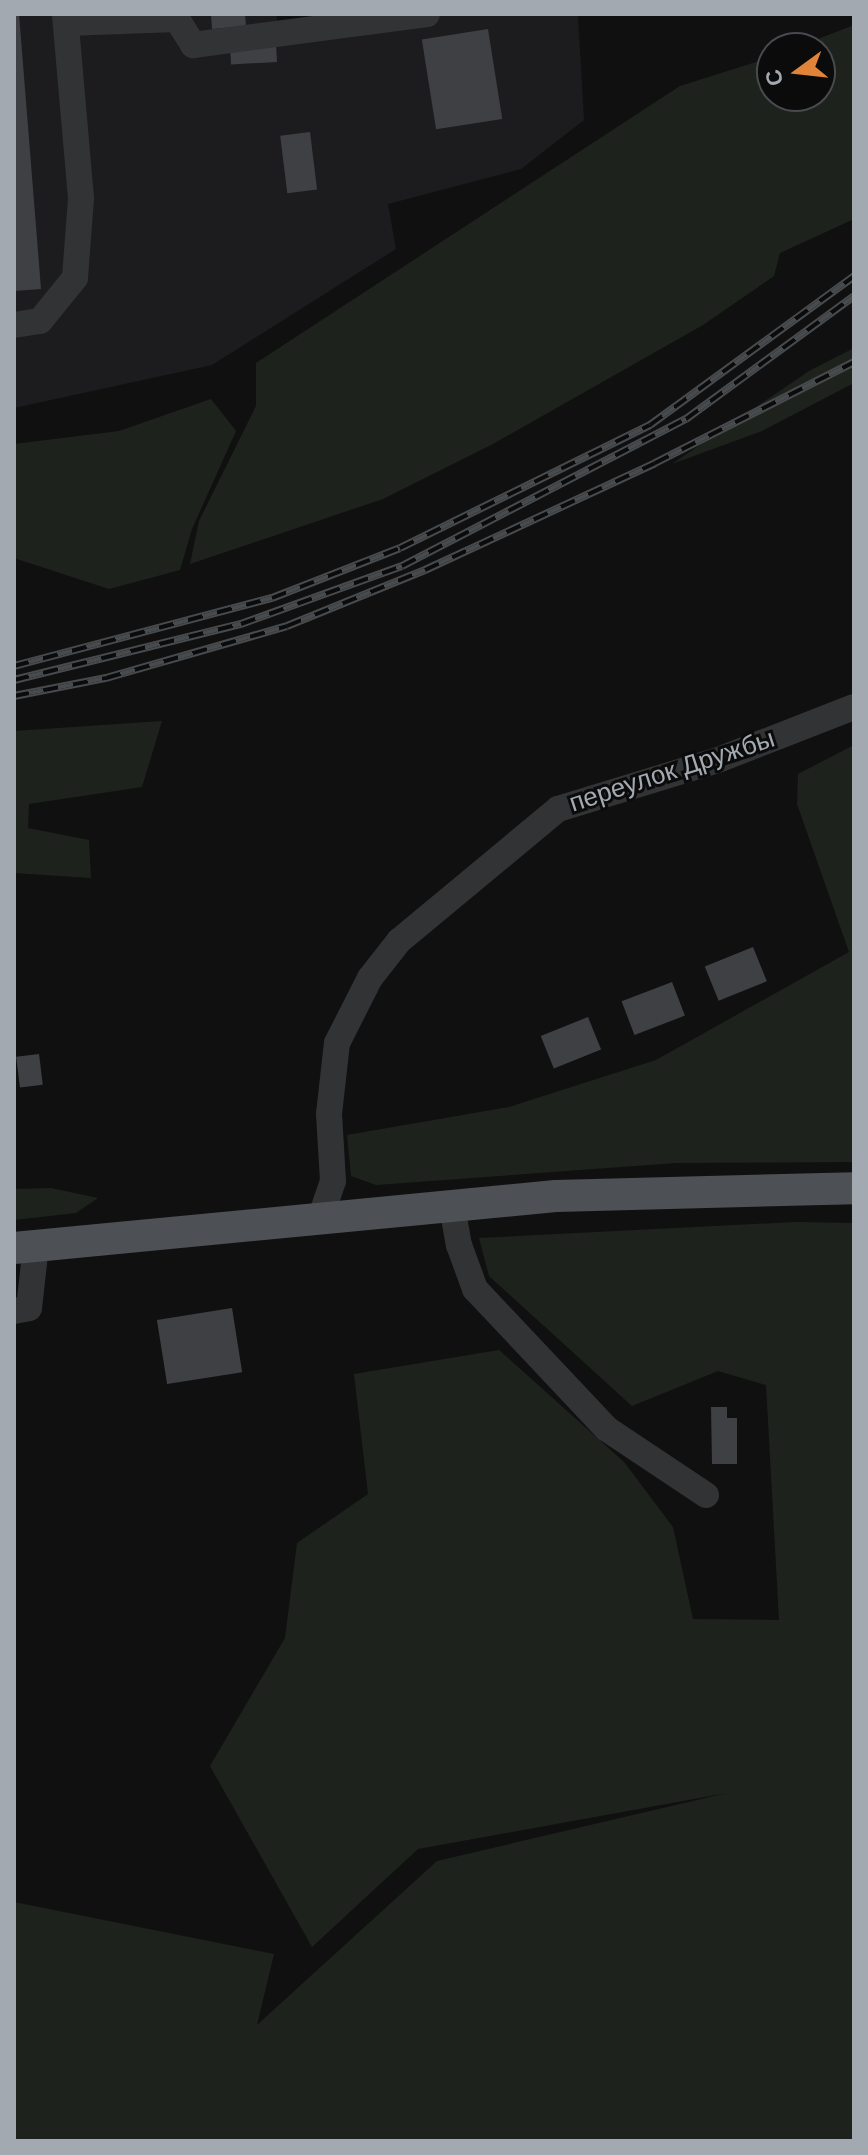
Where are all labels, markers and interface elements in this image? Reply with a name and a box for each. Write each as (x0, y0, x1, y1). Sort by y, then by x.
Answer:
north arrow (756, 32, 836, 112)
text: С (758, 66, 790, 89)
street label: переулок Дружбы (565, 723, 779, 819)

